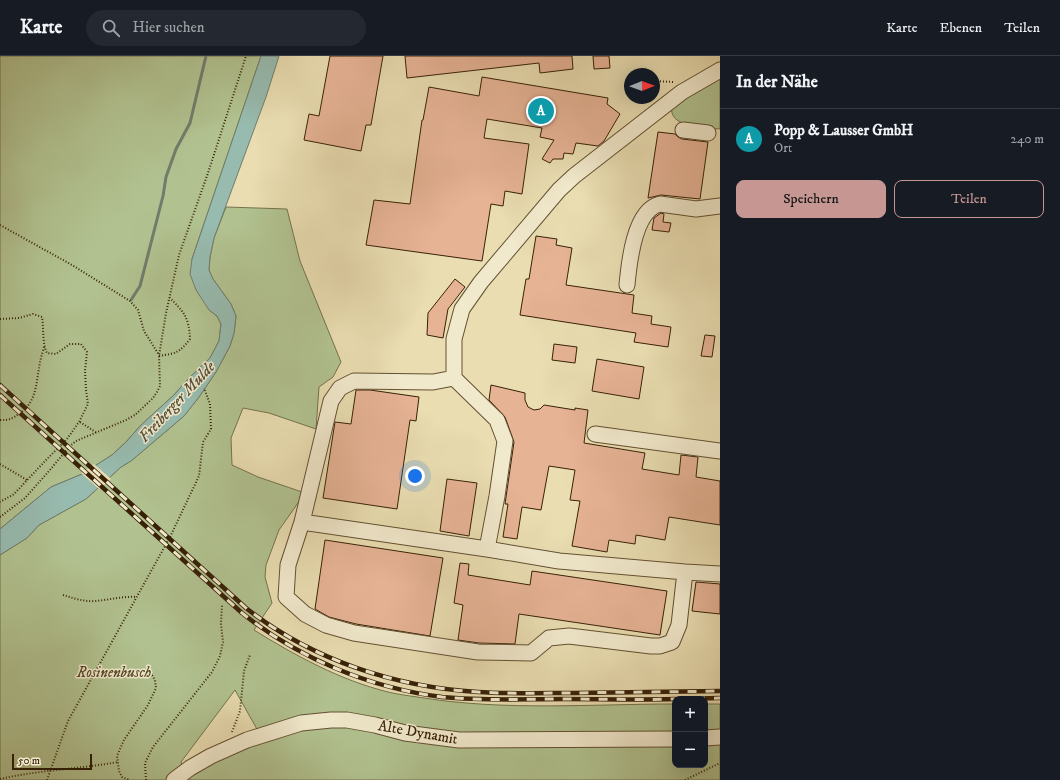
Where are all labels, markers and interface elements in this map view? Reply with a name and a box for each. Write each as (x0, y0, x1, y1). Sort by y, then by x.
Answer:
search box (86, 10, 366, 46)
text: Karte (20, 16, 62, 39)
icon: search (100, 17, 122, 39)
text: Hier suchen (132, 18, 205, 37)
text: Karte (886, 19, 917, 37)
text: Ebenen (939, 19, 982, 37)
text: Teilen (1004, 19, 1040, 37)
north arrow (624, 68, 660, 104)
text: In der Nähe (736, 71, 818, 93)
pin: A (528, 96, 554, 126)
text: Popp & Lausser GmbH (774, 121, 913, 140)
text: A (745, 131, 753, 147)
text: 240 m (1011, 131, 1044, 147)
text: Ort (774, 140, 792, 156)
button: Speichern (736, 180, 886, 218)
button: Teilen (894, 180, 1044, 218)
water label: Freiberger Mulde (134, 357, 220, 446)
your location (405, 466, 425, 486)
park label: Rosinenbusch (76, 663, 152, 682)
map controls (672, 696, 708, 768)
button: + (672, 696, 708, 732)
street label: Alte Dynamit (377, 716, 459, 749)
button: − (672, 732, 708, 768)
scale bar (12, 752, 92, 771)
text: 50 m (18, 754, 40, 768)

